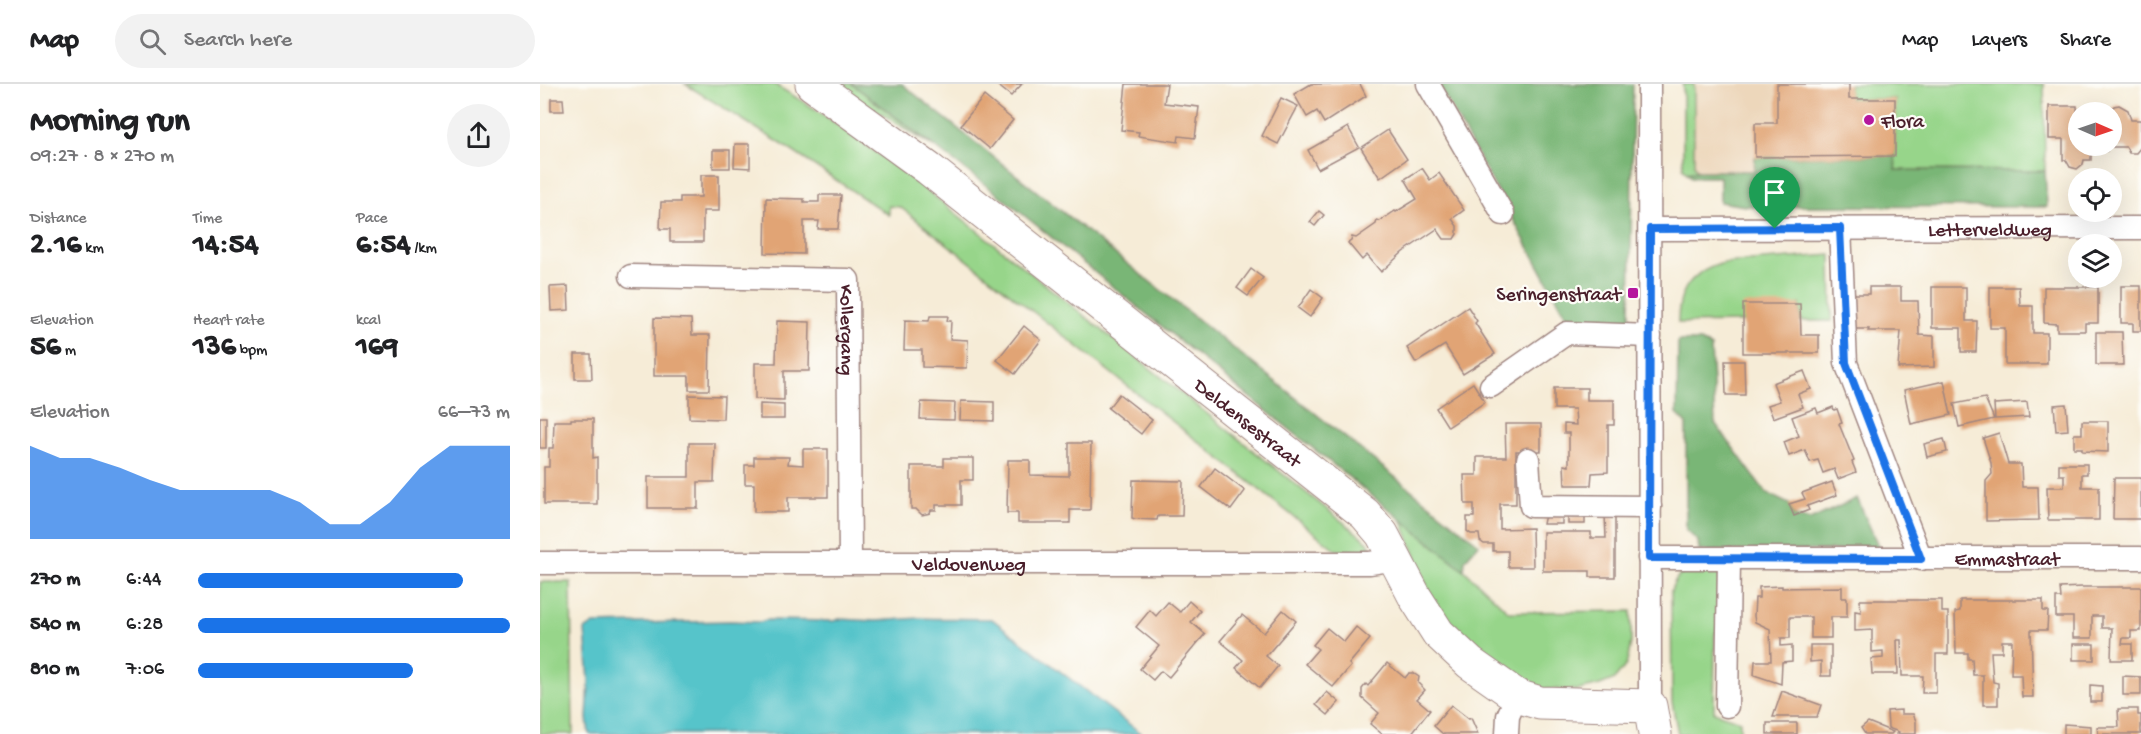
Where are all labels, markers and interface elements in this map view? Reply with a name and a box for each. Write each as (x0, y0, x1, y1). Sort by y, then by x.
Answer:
search box (115, 14, 535, 68)
text: Map (30, 25, 79, 58)
icon: search (136, 25, 169, 58)
text: Search here (184, 28, 292, 54)
text: Map (1902, 29, 1938, 54)
text: Layers (1971, 29, 2027, 54)
text: Share (2060, 29, 2111, 54)
north arrow (2068, 102, 2122, 156)
map controls (2068, 102, 2122, 288)
text: Morning run (30, 104, 190, 142)
button: share (447, 104, 510, 167)
place label: Flora (1880, 112, 1925, 135)
marker: Flora (1862, 113, 1876, 127)
text: 09:27 · 8 × 270 m (30, 146, 174, 169)
pin (1749, 167, 1800, 229)
button: locate (2068, 168, 2122, 222)
icon: arrive (1758, 176, 1791, 209)
text: Distance (30, 210, 87, 229)
text: Time (193, 210, 222, 229)
text: Pace (356, 210, 387, 229)
street label: Letterveldweg (1928, 220, 2052, 243)
text: 2.16 (30, 229, 81, 264)
text: 14:54 (193, 229, 259, 264)
text: 6:54 (356, 229, 411, 264)
button: layers (2068, 234, 2122, 288)
text: km (81, 240, 104, 259)
text: /km (411, 240, 437, 259)
street label: Kollergang (833, 284, 857, 376)
place label: Seringenstraat (1496, 285, 1623, 308)
marker: Seringenstraat (1626, 286, 1640, 300)
text: Elevation (30, 312, 94, 331)
text: Heart rate (193, 312, 265, 331)
text: kcal (356, 312, 381, 331)
text: 56 (30, 331, 61, 366)
text: 136 (193, 331, 236, 366)
text: 169 (356, 331, 398, 366)
text: m (61, 342, 76, 361)
text: bpm (236, 342, 267, 361)
street label: Deldensestraat (1187, 374, 1306, 475)
text: Elevation (30, 402, 110, 425)
text: 66–73 m (438, 402, 510, 425)
street label: Emmastraat (1954, 550, 2061, 573)
street label: Veldovenweg (911, 555, 1026, 578)
text: 270 m (30, 569, 81, 592)
text: 6:44 (126, 569, 161, 592)
text: 540 m (30, 614, 80, 637)
text: 6:28 (126, 614, 163, 637)
text: 810 m (30, 659, 79, 682)
text: 7:06 (126, 659, 164, 682)

